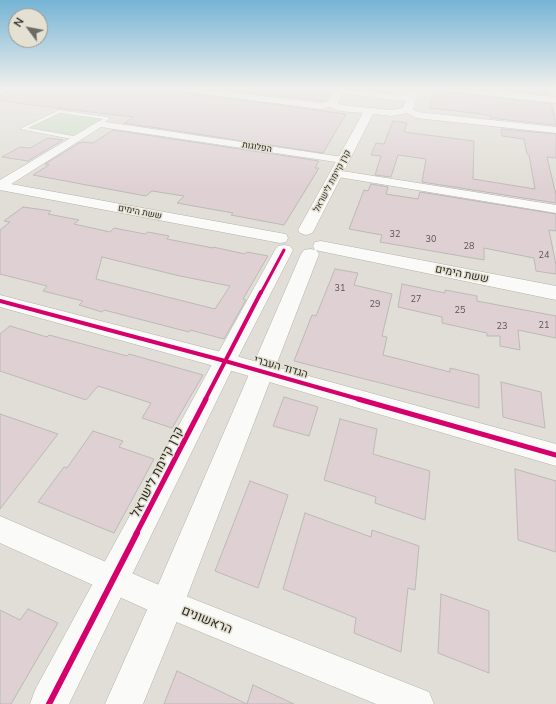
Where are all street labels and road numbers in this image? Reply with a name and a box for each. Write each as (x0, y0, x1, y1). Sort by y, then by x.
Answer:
street label: הפלוגות (241, 139, 273, 155)
street label: קרן קיימת לישראל (311, 148, 353, 214)
street label: ששת הימים (117, 202, 163, 222)
street label: ששת הימים (434, 262, 490, 286)
street label: הגדוד העברי (252, 353, 310, 381)
street label: קרן קיימת לישראל (127, 424, 187, 520)
street label: הראשונים (179, 603, 235, 637)

